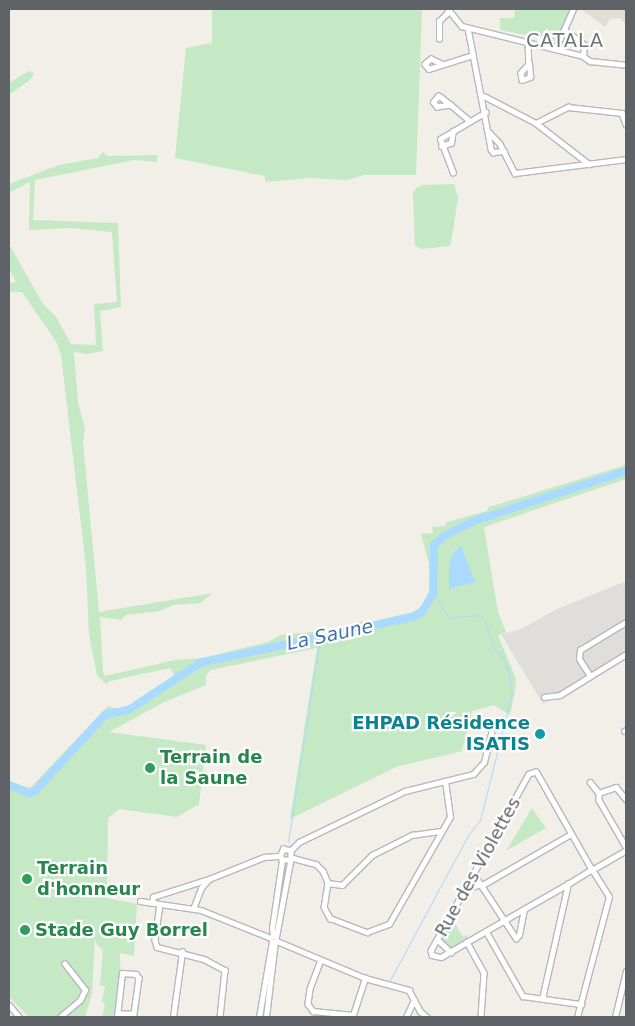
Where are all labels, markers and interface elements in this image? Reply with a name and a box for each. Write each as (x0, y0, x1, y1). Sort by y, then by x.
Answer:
district label: CATALA (525, 30, 605, 52)
water label: La Saune (285, 615, 375, 655)
place label: EHPAD Résidence ISATIS (352, 713, 530, 756)
marker: EHPAD Résidence ISATIS (534, 728, 546, 740)
place label: Terrain de la Saune (160, 747, 262, 790)
marker: Terrain de la Saune (144, 762, 156, 774)
street label: Rue des Violettes (431, 794, 525, 940)
place label: Terrain d'honneur (37, 858, 140, 901)
marker: Terrain d'honneur (21, 873, 33, 885)
place label: Stade Guy Borrel (35, 919, 208, 941)
marker: Stade Guy Borrel (19, 924, 31, 936)

